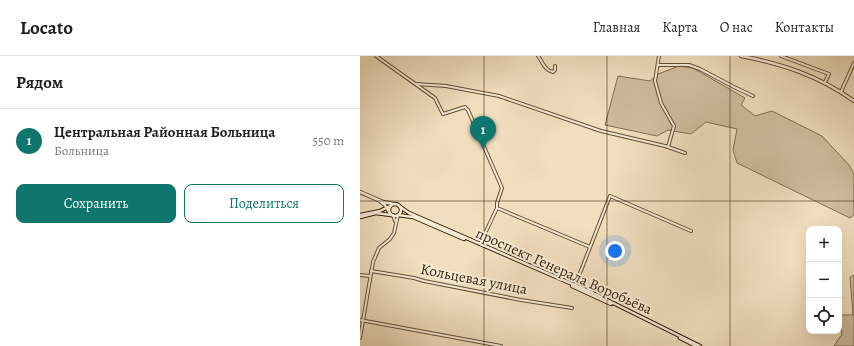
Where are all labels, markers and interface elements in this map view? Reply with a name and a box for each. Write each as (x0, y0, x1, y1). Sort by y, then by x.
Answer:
text: Locato (20, 15, 73, 41)
text: Главная (593, 18, 640, 37)
text: Карта (662, 18, 698, 37)
text: О нас (720, 18, 753, 37)
text: Контакты (775, 18, 834, 37)
text: Рядом (16, 71, 63, 94)
pin: 1 (470, 116, 496, 149)
text: Центральная Районная Больница (54, 122, 275, 142)
text: 1 (27, 132, 31, 149)
text: 550 m (313, 132, 344, 149)
text: Больница (54, 142, 109, 159)
button: Сохранить (16, 184, 176, 223)
button: Поделиться (184, 184, 344, 223)
street label: проспект Генерала Воробьёва (473, 223, 656, 319)
map controls (806, 226, 842, 334)
button: + (806, 226, 842, 262)
your location (605, 241, 625, 261)
street label: Кольцевая улица (419, 259, 529, 299)
button: − (806, 262, 842, 298)
button: locate (806, 298, 842, 334)

